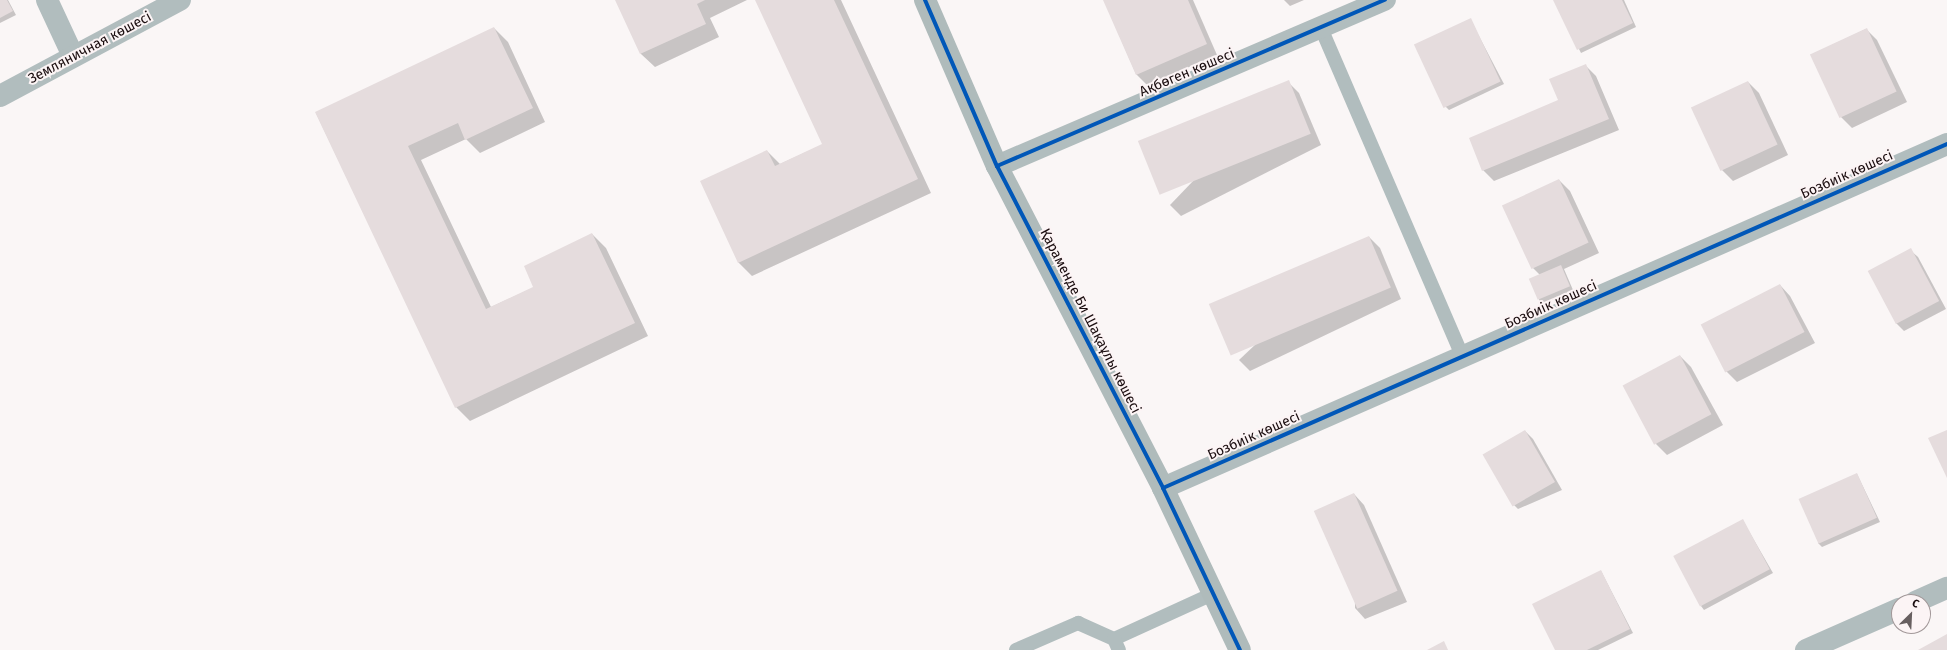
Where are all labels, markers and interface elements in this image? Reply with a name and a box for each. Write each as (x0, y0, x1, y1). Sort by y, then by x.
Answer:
street label: Земляничная көшесі (26, 9, 154, 87)
street label: Ақбөген көшесі (1137, 45, 1237, 101)
street label: Бозбиік көшесі (1798, 147, 1896, 203)
street label: Қараменде Би Шақаұлы көшесі (1036, 226, 1144, 416)
street label: Бозбиік көшесі (1502, 277, 1600, 333)
street label: Бозбиік көшесі (1205, 408, 1303, 464)
north arrow (1891, 594, 1931, 634)
text: С (1910, 596, 1921, 611)

